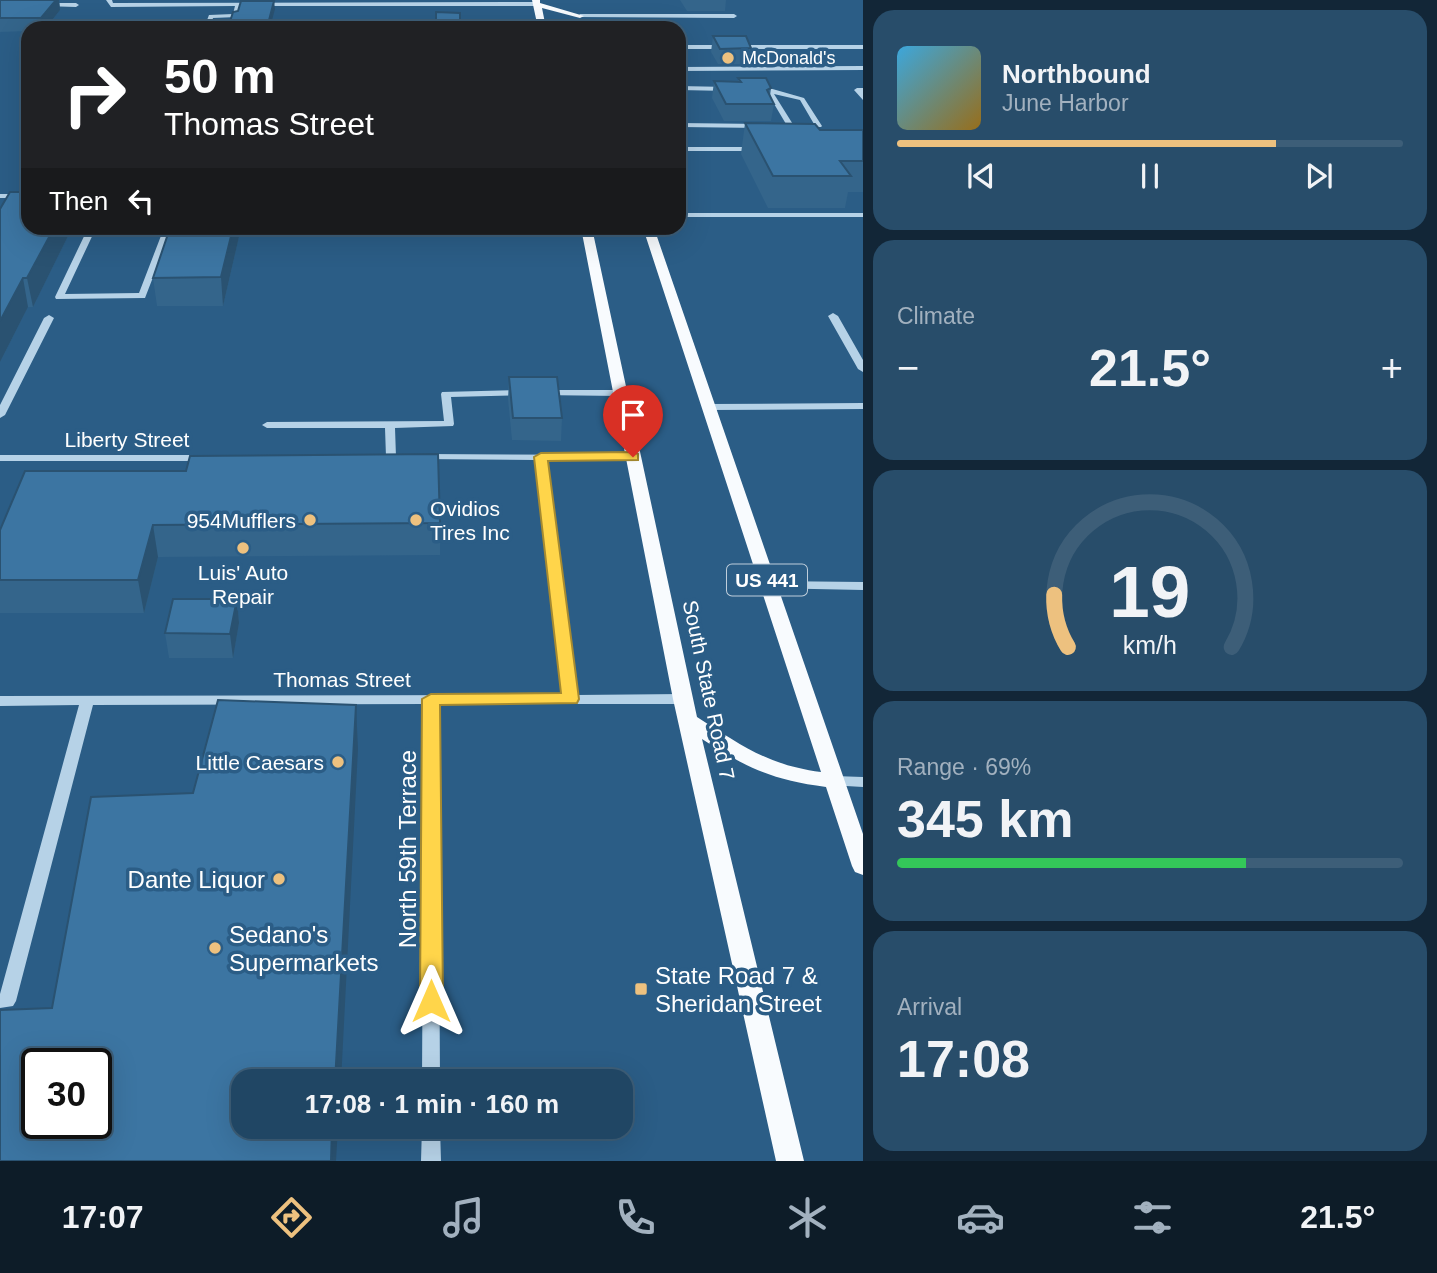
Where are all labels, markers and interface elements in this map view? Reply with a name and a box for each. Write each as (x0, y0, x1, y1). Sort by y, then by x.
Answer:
place label: McDonald's (742, 48, 835, 68)
icon: right (49, 49, 140, 140)
text: 50 m (164, 49, 276, 103)
marker: McDonald's (720, 50, 736, 66)
text: Northbound (1002, 59, 1151, 89)
text: June Harbor (1002, 90, 1129, 116)
text: Thomas Street (164, 106, 374, 142)
icon: previous (962, 157, 1000, 195)
icon: pause (1131, 157, 1169, 195)
icon: next (1300, 157, 1338, 195)
icon: left (122, 182, 160, 220)
text: Then (49, 186, 108, 216)
text: Climate (897, 303, 975, 329)
text: 21.5° (1089, 339, 1211, 397)
text: − (897, 347, 919, 389)
text: + (1381, 347, 1403, 389)
pin (603, 385, 663, 457)
icon: arrive (614, 396, 652, 434)
street label: Liberty Street (65, 428, 190, 451)
place label: Ovidios Tires Inc (430, 497, 510, 544)
place label: 954Mufflers (187, 509, 296, 532)
marker: 954Mufflers (302, 512, 318, 528)
marker: Ovidios Tires Inc (408, 512, 424, 528)
marker: Luis' Auto Repair (235, 540, 251, 556)
text: 19 (1110, 551, 1190, 632)
place label: Luis' Auto Repair (198, 561, 288, 608)
road number: US 441 (727, 565, 807, 596)
street label: South State Road 7 (679, 598, 739, 782)
text: km/h (1123, 630, 1177, 658)
street label: Thomas Street (273, 668, 411, 691)
street label: North 59th Terrace (394, 750, 421, 948)
place label: Little Caesars (196, 751, 324, 774)
marker: Little Caesars (330, 754, 346, 770)
text: Range · 69% (897, 754, 1031, 780)
text: 345 km (897, 790, 1073, 848)
place label: Dante Liquor (128, 866, 265, 893)
marker: Dante Liquor (271, 871, 287, 887)
place label: Sedano's Supermarkets (229, 921, 378, 976)
marker: Sedano's Supermarkets (207, 940, 223, 956)
place label: State Road 7 & Sheridan Street (655, 962, 822, 1017)
position arrow (394, 964, 468, 1038)
marker: State Road 7 & Sheridan Street (633, 981, 649, 997)
text: Arrival (897, 994, 962, 1020)
text: 17:08 (897, 1030, 1030, 1088)
speed limit sign: 30 (21, 1048, 112, 1139)
text: 17:08 · 1 min · 160 m (305, 1089, 559, 1119)
icon: directions (267, 1193, 316, 1242)
icon: music (439, 1193, 488, 1242)
icon: phone (611, 1193, 660, 1242)
icon: climate (783, 1193, 832, 1242)
icon: car (956, 1193, 1005, 1242)
icon: filters (1128, 1193, 1177, 1242)
text: 17:07 (62, 1199, 143, 1235)
text: 21.5° (1300, 1199, 1375, 1235)

